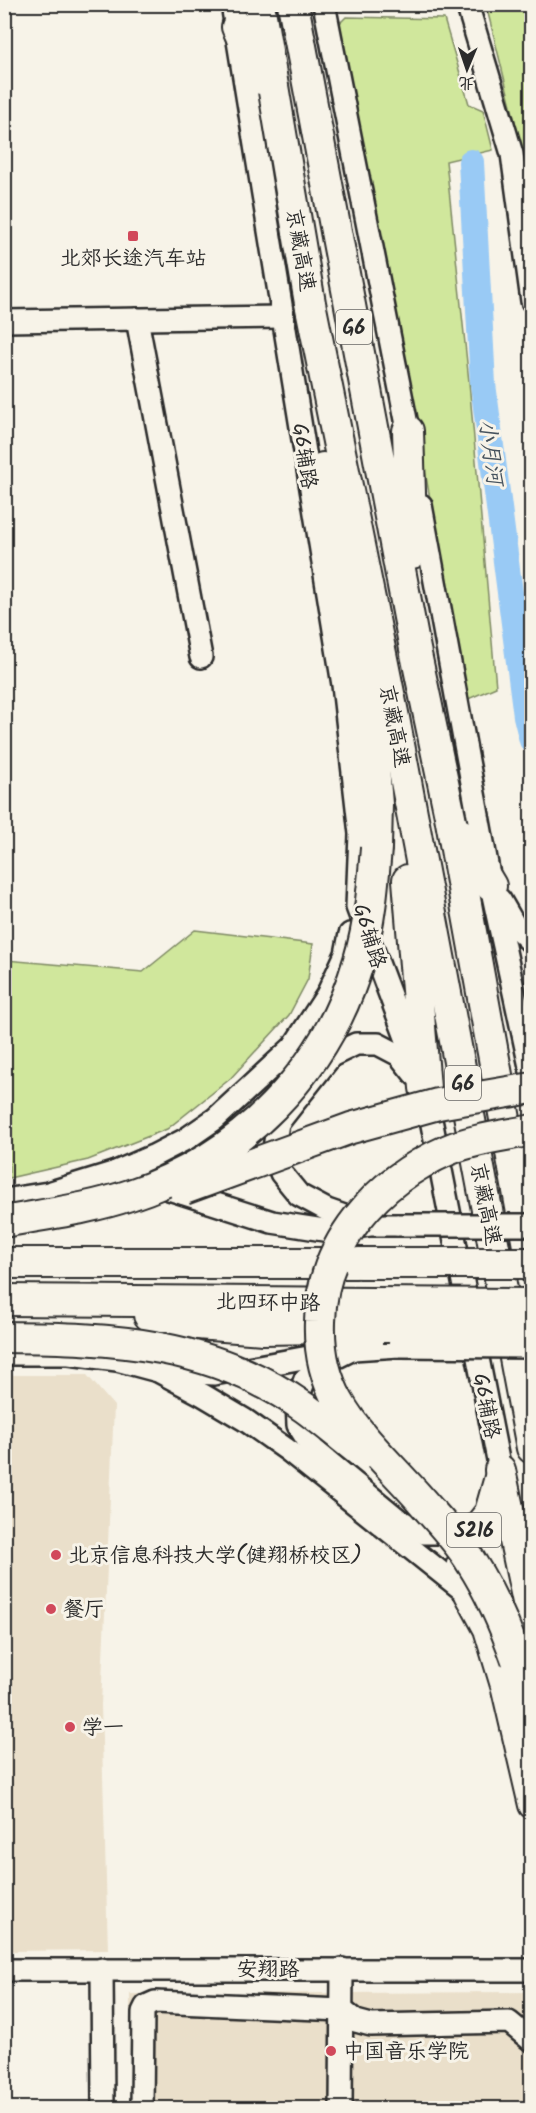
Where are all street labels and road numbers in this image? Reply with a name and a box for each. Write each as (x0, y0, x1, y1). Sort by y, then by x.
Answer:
street label: 京藏高速 (276, 206, 323, 294)
road number: G6 (336, 310, 372, 344)
street label: G6辅路 (282, 421, 325, 492)
street label: 京藏高速 (369, 682, 418, 771)
street label: G6辅路 (343, 900, 394, 973)
road number: G6 (445, 1066, 481, 1100)
street label: 京藏高速 (460, 1160, 509, 1249)
street label: 北四环中路 (215, 1286, 321, 1321)
street label: G6辅路 (463, 1370, 508, 1442)
road number: S216 (447, 1513, 501, 1547)
street label: 安翔路 (237, 1954, 300, 1987)

